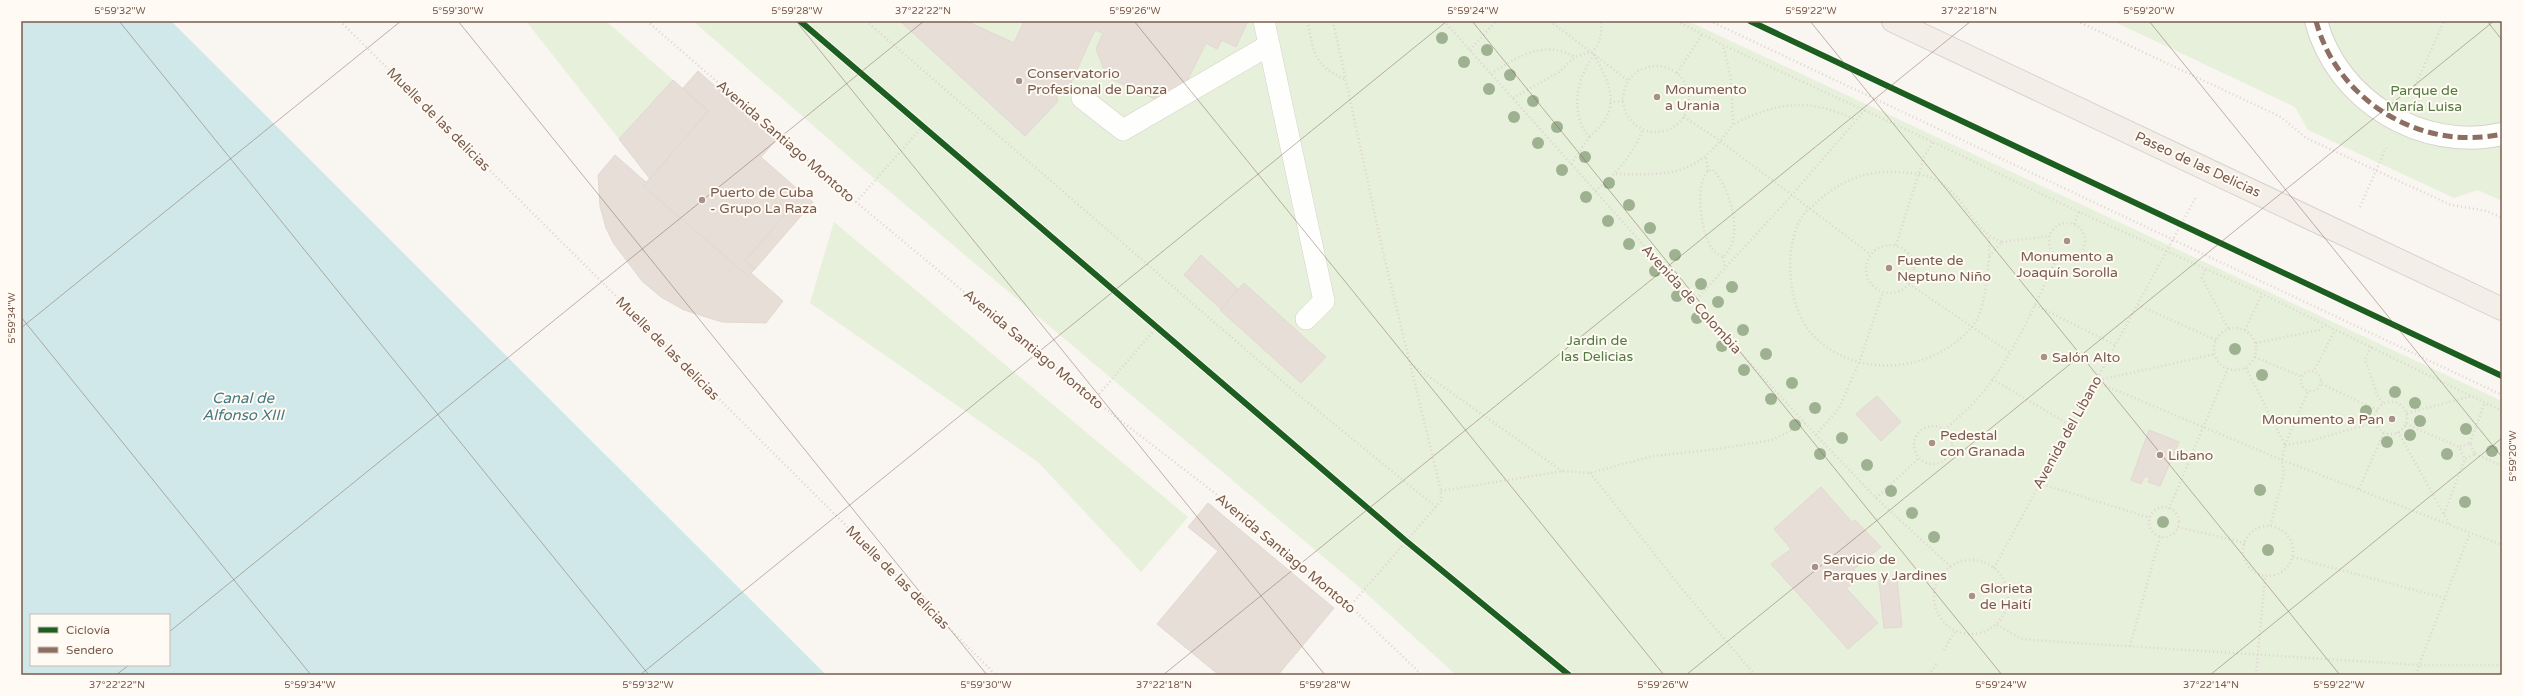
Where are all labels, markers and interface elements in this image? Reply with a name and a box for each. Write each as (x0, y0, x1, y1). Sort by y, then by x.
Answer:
text: 5°59'32"W (94, 5, 146, 17)
text: 5°59'30"W (432, 5, 484, 17)
text: 5°59'28"W (771, 5, 823, 17)
text: 37°22'22"N (895, 5, 951, 17)
text: 5°59'26"W (1109, 5, 1161, 17)
text: 5°59'24"W (1447, 5, 1499, 17)
text: 5°59'22"W (1785, 5, 1837, 17)
text: 37°22'18"N (1941, 5, 1997, 17)
text: 5°59'20"W (2123, 5, 2175, 17)
street label: Muelle de las delicias (383, 64, 494, 175)
place label: Conservatorio Profesional de Danza (1027, 65, 1167, 98)
marker: Conservatorio Profesional de Danza (1014, 76, 1024, 86)
street label: Avenida Santiago Montoto (713, 77, 858, 206)
place label: Monumento a Urania (1665, 81, 1747, 114)
park label: Parque de María Luisa (2386, 82, 2462, 115)
marker: Monumento a Urania (1652, 92, 1662, 102)
street label: Paseo de las Delicias (2132, 128, 2263, 201)
place label: Puerto de Cuba - Grupo La Raza (710, 184, 817, 217)
marker: Puerto de Cuba - Grupo La Raza (697, 195, 707, 205)
marker: Monumento a Joaquín Sorolla (2062, 236, 2072, 246)
street label: Avenida de Colombia (1638, 241, 1745, 357)
place label: Monumento a Joaquín Sorolla (2016, 248, 2118, 281)
place label: Fuente de Neptuno Niño (1897, 252, 1991, 285)
marker: Fuente de Neptuno Niño (1884, 263, 1894, 273)
street label: Avenida Santiago Montoto (960, 286, 1107, 413)
text: 5°59'34"W (6, 292, 18, 344)
street label: Muelle de las delicias (612, 293, 723, 404)
park label: Jardin de las Delicias (1561, 332, 1633, 365)
place label: Salón Alto (2052, 349, 2120, 366)
marker: Salón Alto (2039, 352, 2049, 362)
street label: Avenida del Líbano (2029, 373, 2106, 492)
water label: Canal de Alfonso XIII (202, 389, 285, 424)
place label: Monumento a Pan (2262, 411, 2384, 428)
marker: Monumento a Pan (2387, 414, 2397, 424)
place label: Pedestal con Granada (1940, 427, 2025, 460)
text: 5°59'20"W (2507, 430, 2519, 482)
marker: Pedestal con Granada (1927, 438, 1937, 448)
place label: Libano (2168, 447, 2213, 464)
marker: Libano (2155, 450, 2165, 460)
street label: Avenida Santiago Montoto (1212, 490, 1359, 617)
street label: Muelle de las delicias (842, 522, 953, 633)
place label: Servicio de Parques y Jardines (1823, 551, 1947, 584)
marker: Servicio de Parques y Jardines (1810, 562, 1820, 572)
place label: Glorieta de Haití (1980, 580, 2033, 613)
marker: Glorieta de Haití (1967, 591, 1977, 601)
legend (30, 614, 170, 666)
text: Ciclovía (66, 623, 110, 637)
text: Sendero (66, 643, 114, 657)
text: 37°22'22"N (89, 679, 145, 691)
text: 5°59'34"W (284, 679, 336, 691)
text: 5°59'32"W (622, 679, 674, 691)
text: 5°59'30"W (960, 679, 1012, 691)
text: 37°22'18"N (1136, 679, 1192, 691)
text: 5°59'28"W (1299, 679, 1351, 691)
text: 5°59'26"W (1637, 679, 1689, 691)
text: 5°59'24"W (1975, 679, 2027, 691)
text: 37°22'14"N (2183, 679, 2239, 691)
text: 5°59'22"W (2313, 679, 2365, 691)

